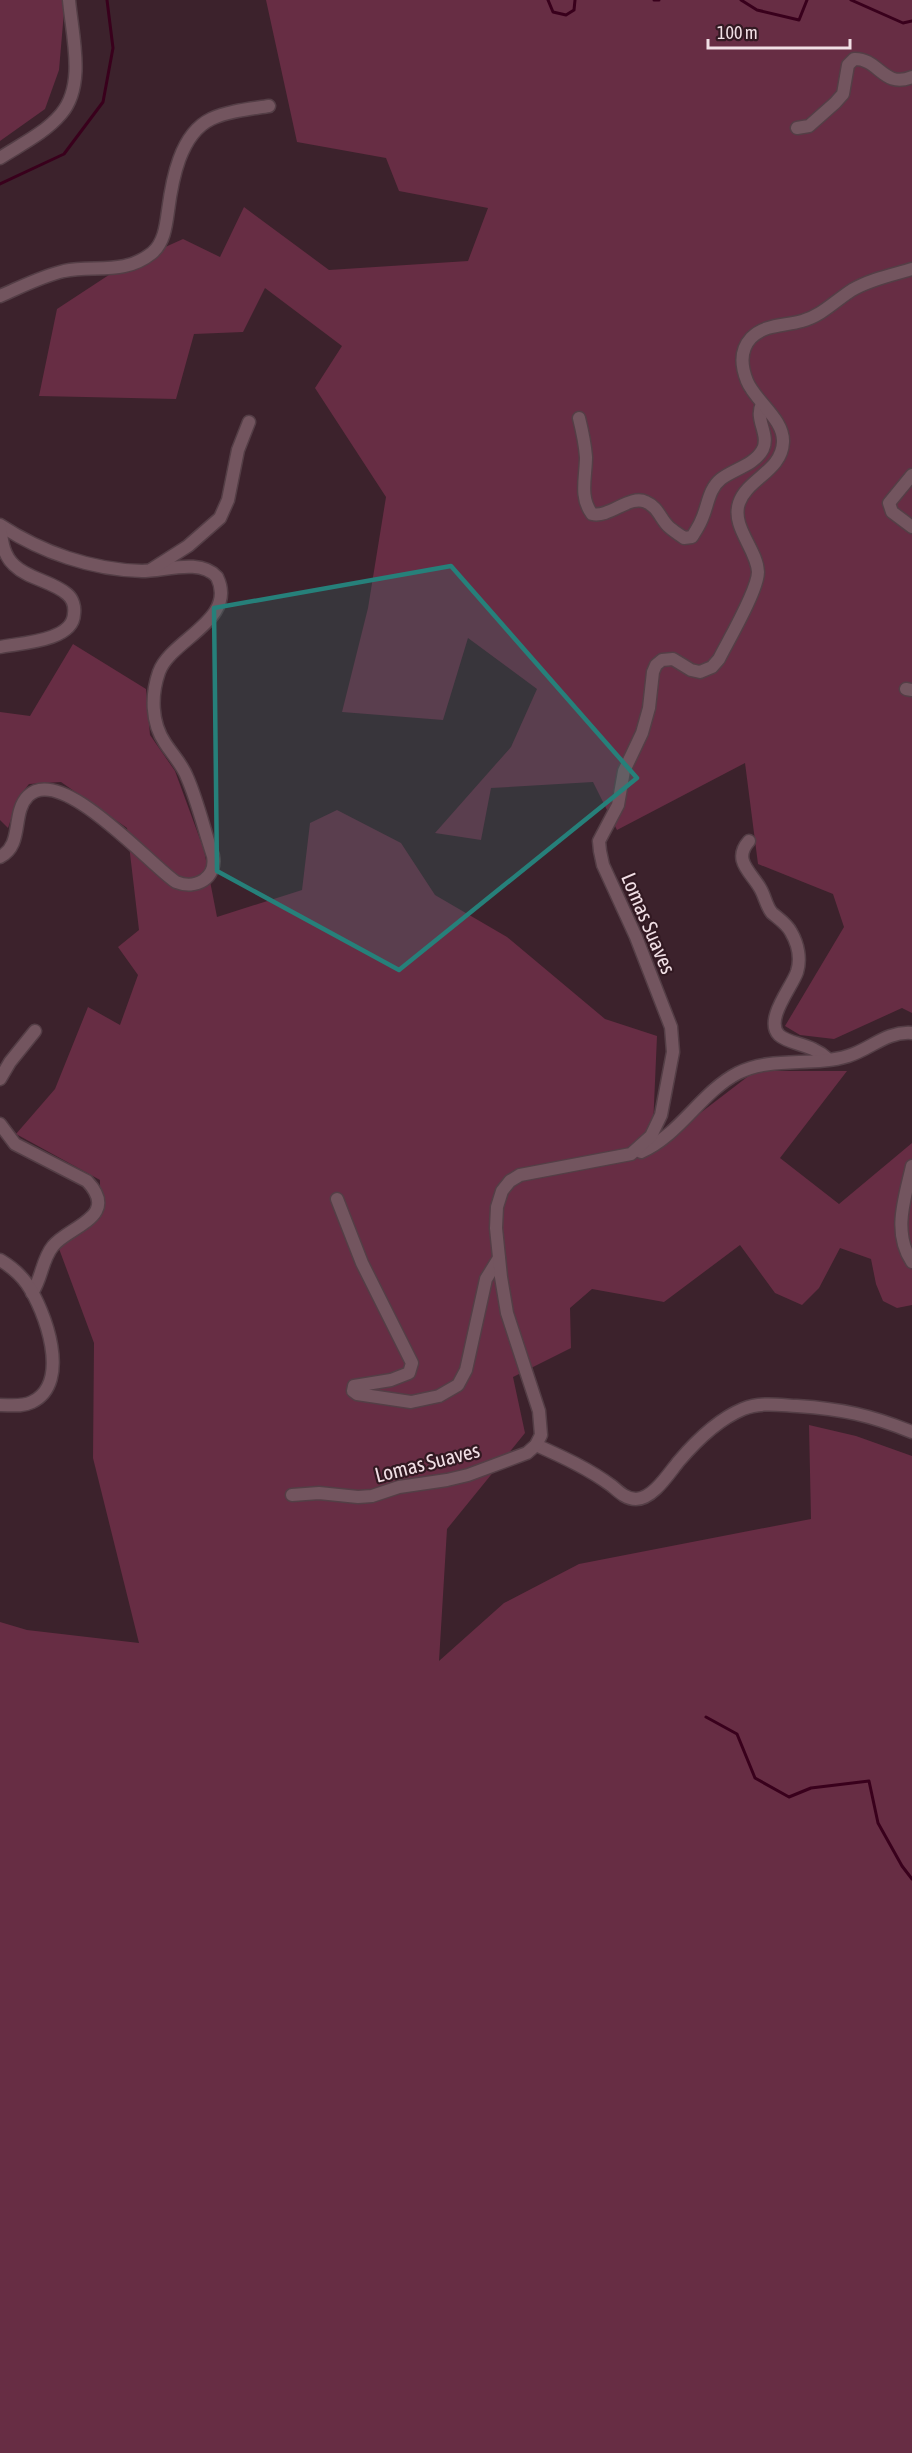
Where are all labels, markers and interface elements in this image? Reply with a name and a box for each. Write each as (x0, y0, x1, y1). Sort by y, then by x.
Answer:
scale bar (708, 12, 850, 50)
text: 100 m (717, 22, 758, 43)
street label: Lomas Suaves (617, 869, 681, 977)
street label: Lomas Suaves (372, 1437, 482, 1487)

